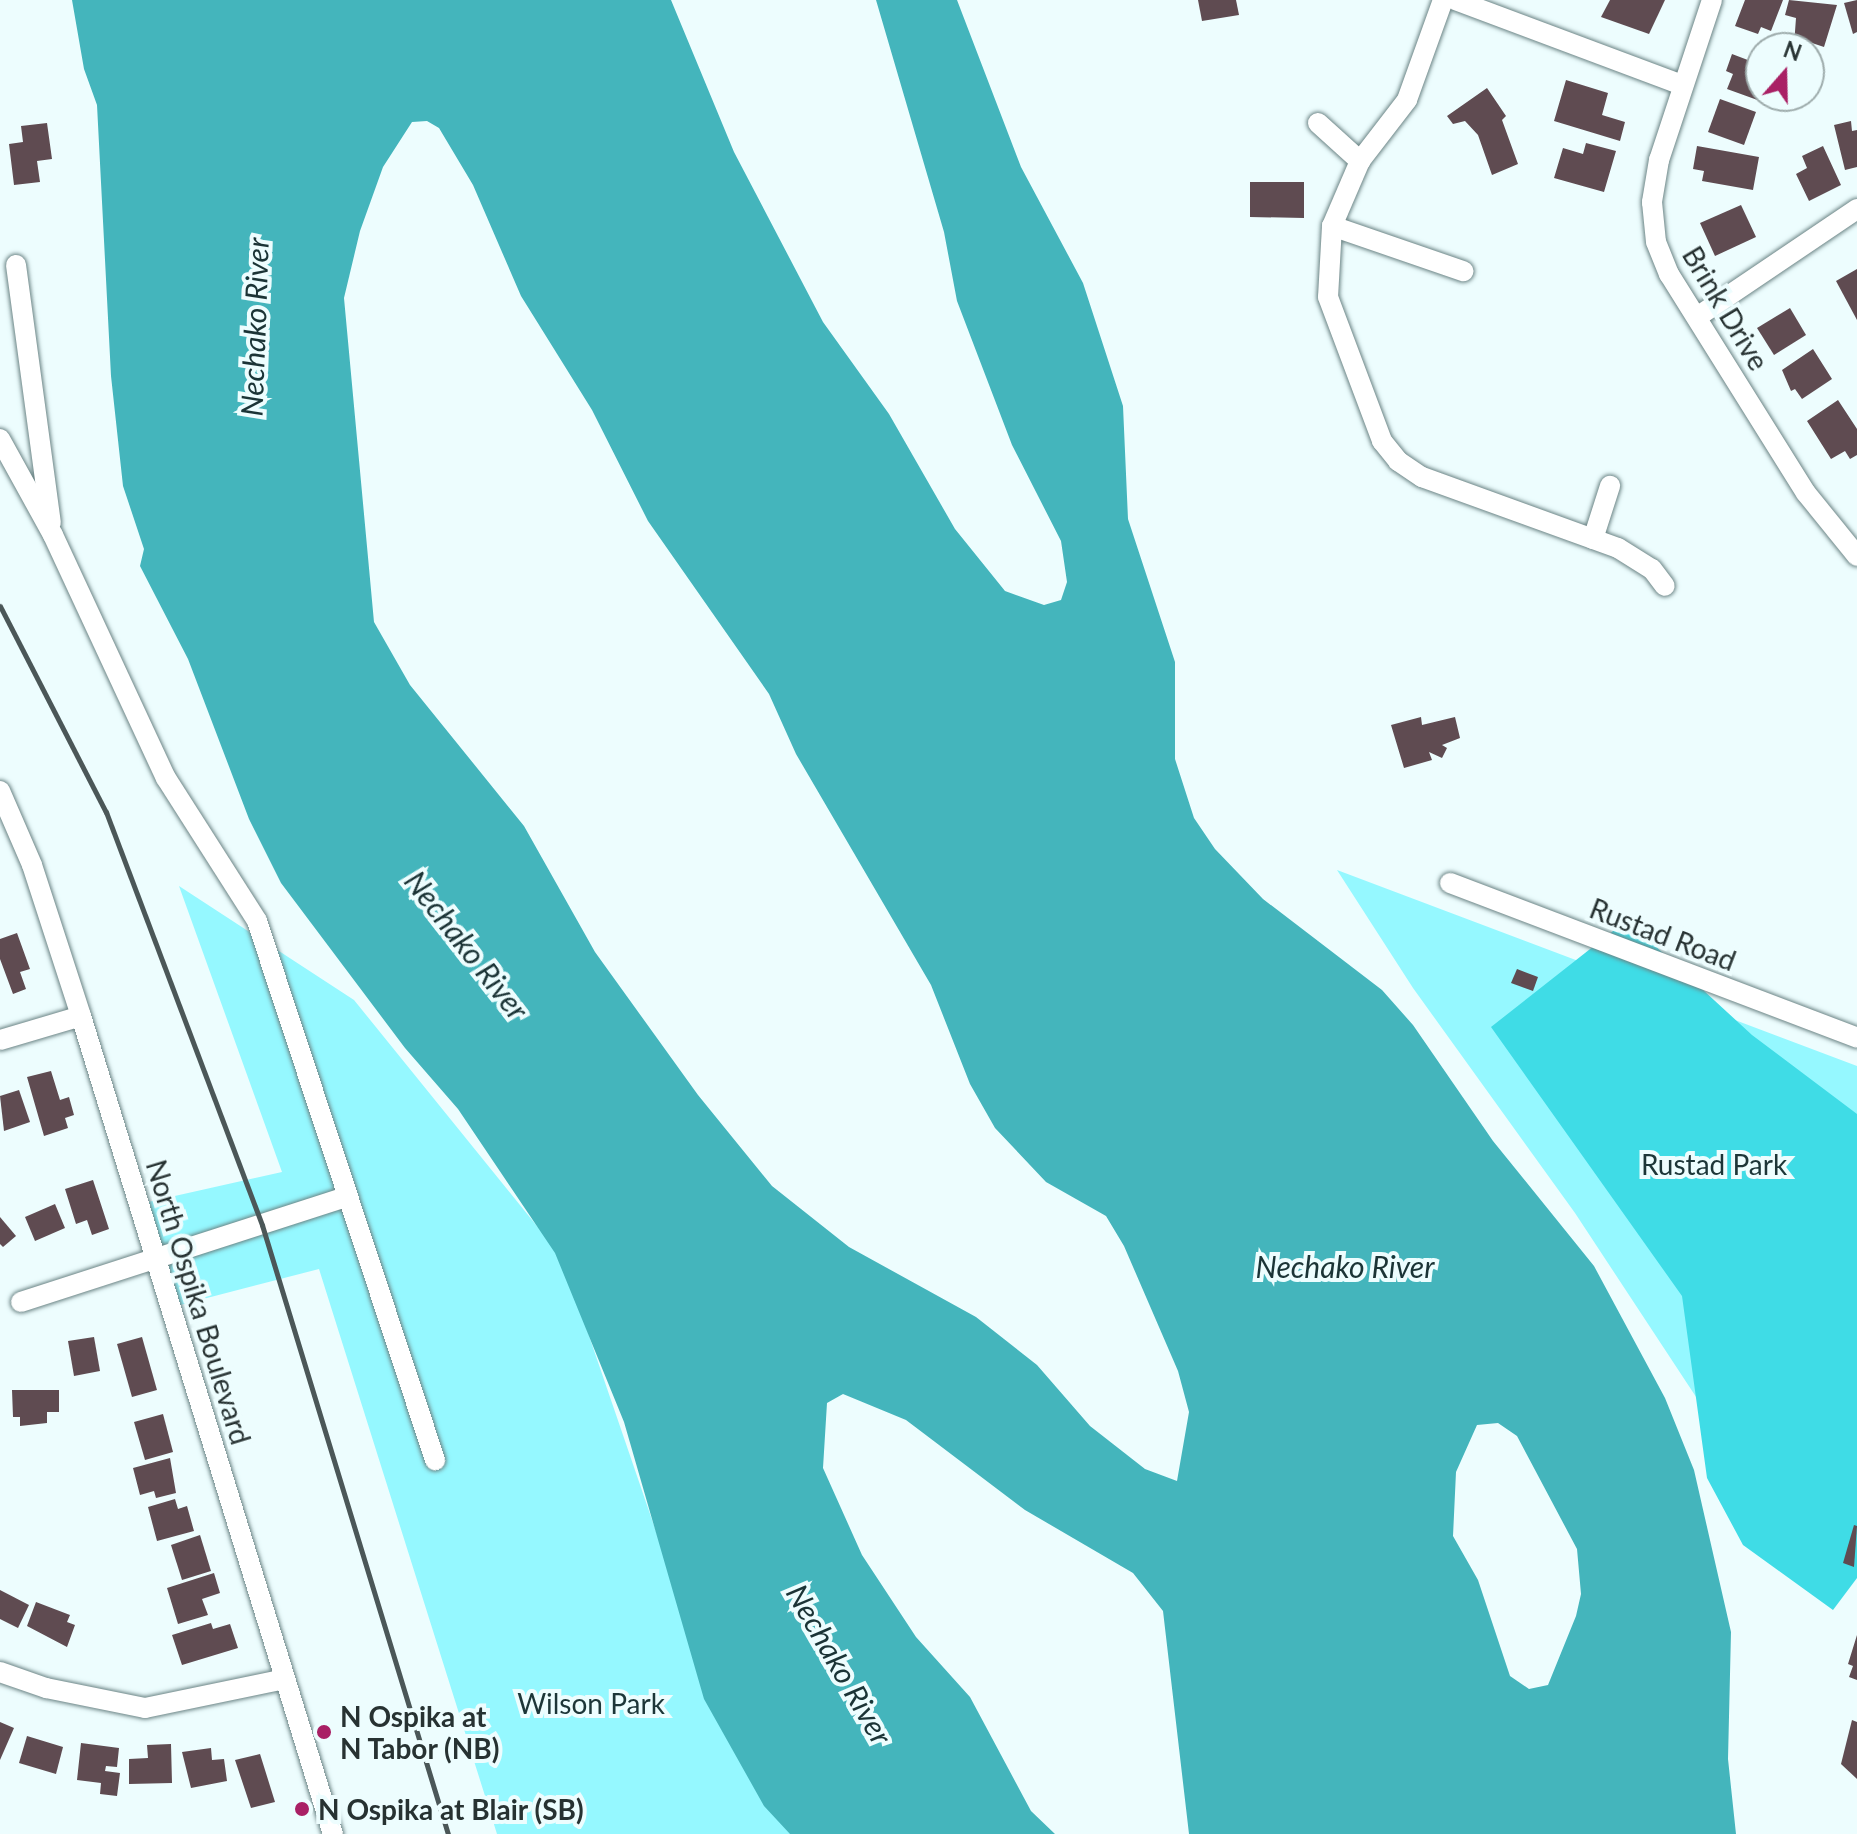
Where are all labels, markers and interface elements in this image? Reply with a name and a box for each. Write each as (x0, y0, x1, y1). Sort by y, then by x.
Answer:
north arrow (1745, 32, 1825, 112)
text: N (1780, 35, 1805, 66)
water label: Nechako River (233, 237, 275, 417)
street label: Brink Drive (1676, 240, 1776, 376)
water label: Nechako River (398, 863, 536, 1027)
street label: Rustad Road (1585, 891, 1741, 977)
park label: Rustad Park (1641, 1147, 1787, 1181)
street label: North Ospika Boulevard (140, 1156, 258, 1448)
water label: Nechako River (1256, 1248, 1434, 1284)
water label: Nechako River (780, 1578, 900, 1750)
park label: Wilson Park (517, 1686, 665, 1720)
place label: N Ospika at N Tabor (NB) (340, 1699, 501, 1765)
marker: N Ospika at N Tabor (NB) (315, 1723, 333, 1741)
place label: N Ospika at Blair (SB) (318, 1792, 584, 1826)
marker: N Ospika at Blair (SB) (293, 1800, 311, 1818)

